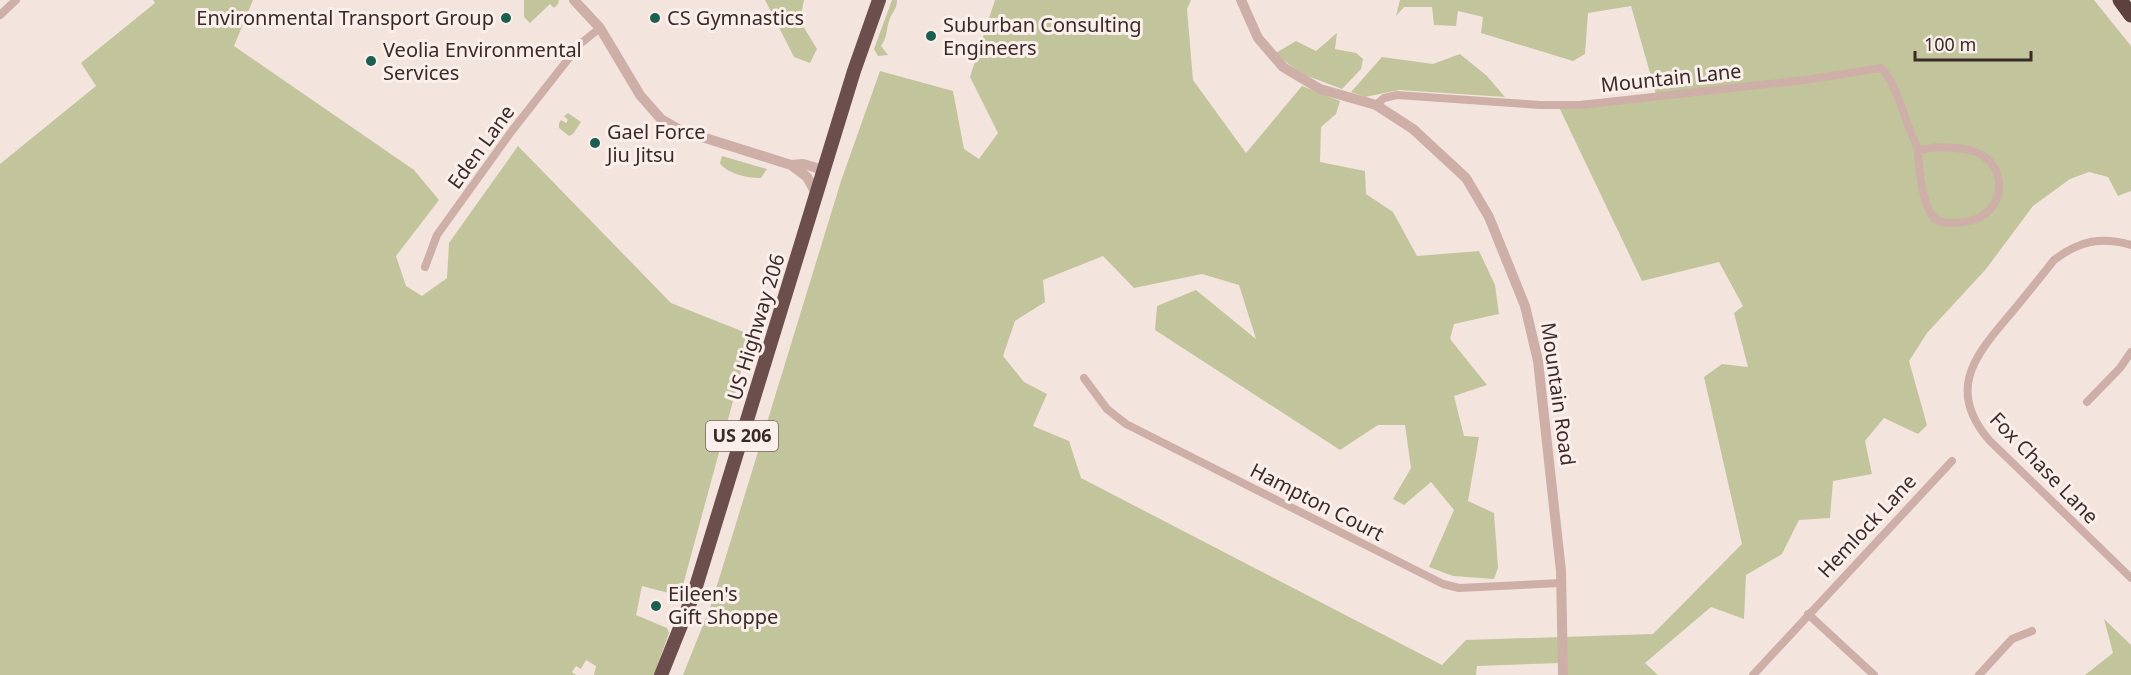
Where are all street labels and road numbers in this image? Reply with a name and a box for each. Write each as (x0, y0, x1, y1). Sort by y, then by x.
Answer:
street label: Mountain Lane (1599, 57, 1743, 98)
street label: Eden Lane (441, 99, 520, 194)
street label: US Highway 206 (720, 250, 791, 404)
street label: Mountain Road (1535, 321, 1582, 467)
street label: Fox Chase Lane (1984, 406, 2105, 529)
road number: US 206 (706, 421, 778, 451)
street label: Hampton Court (1246, 456, 1389, 547)
street label: Hemlock Lane (1811, 468, 1922, 583)

